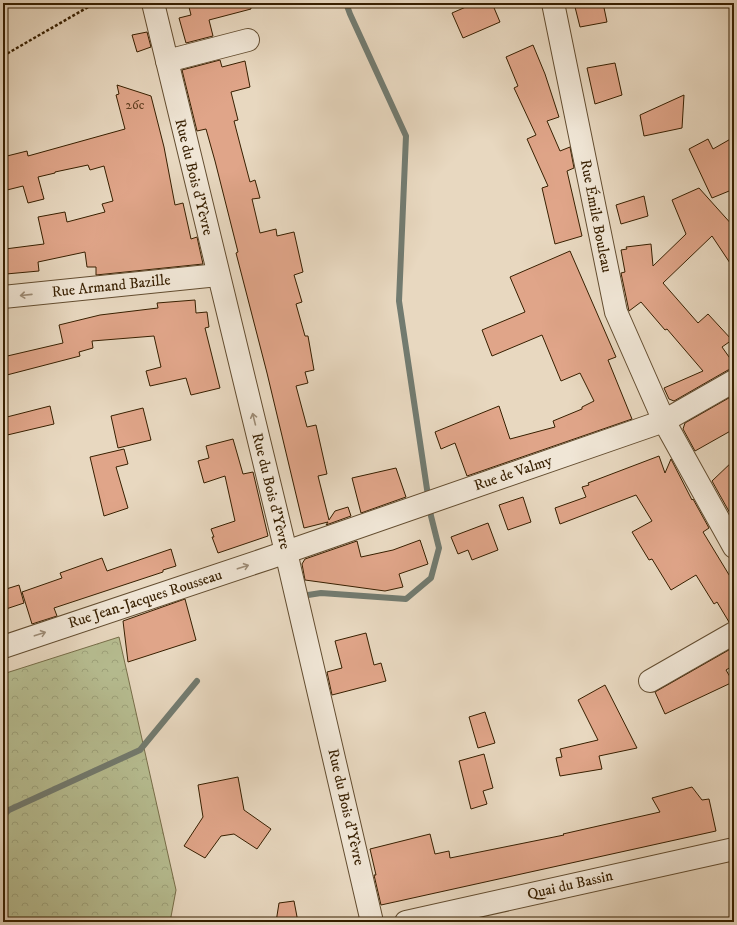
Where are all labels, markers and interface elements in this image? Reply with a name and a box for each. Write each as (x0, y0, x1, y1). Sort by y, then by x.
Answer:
house number: 26c (126, 97, 145, 113)
street label: Rue du Bois d'Yèvre (170, 117, 218, 237)
street label: Rue Émile Bouleau (576, 158, 616, 274)
street label: Rue Armand Bazille (51, 270, 171, 302)
one-way arrow (20, 291, 33, 299)
one-way arrow (249, 413, 257, 426)
street label: Rue du Bois d'Yèvre (247, 431, 295, 551)
street label: Rue de Valmy (471, 451, 555, 495)
one-way arrow (237, 562, 249, 570)
street label: Rue Jean-Jacques Rousseau (66, 565, 224, 633)
one-way arrow (34, 630, 46, 638)
street label: Rue du Bois d'Yèvre (323, 747, 369, 867)
street label: Quai du Bassin (525, 866, 615, 904)

